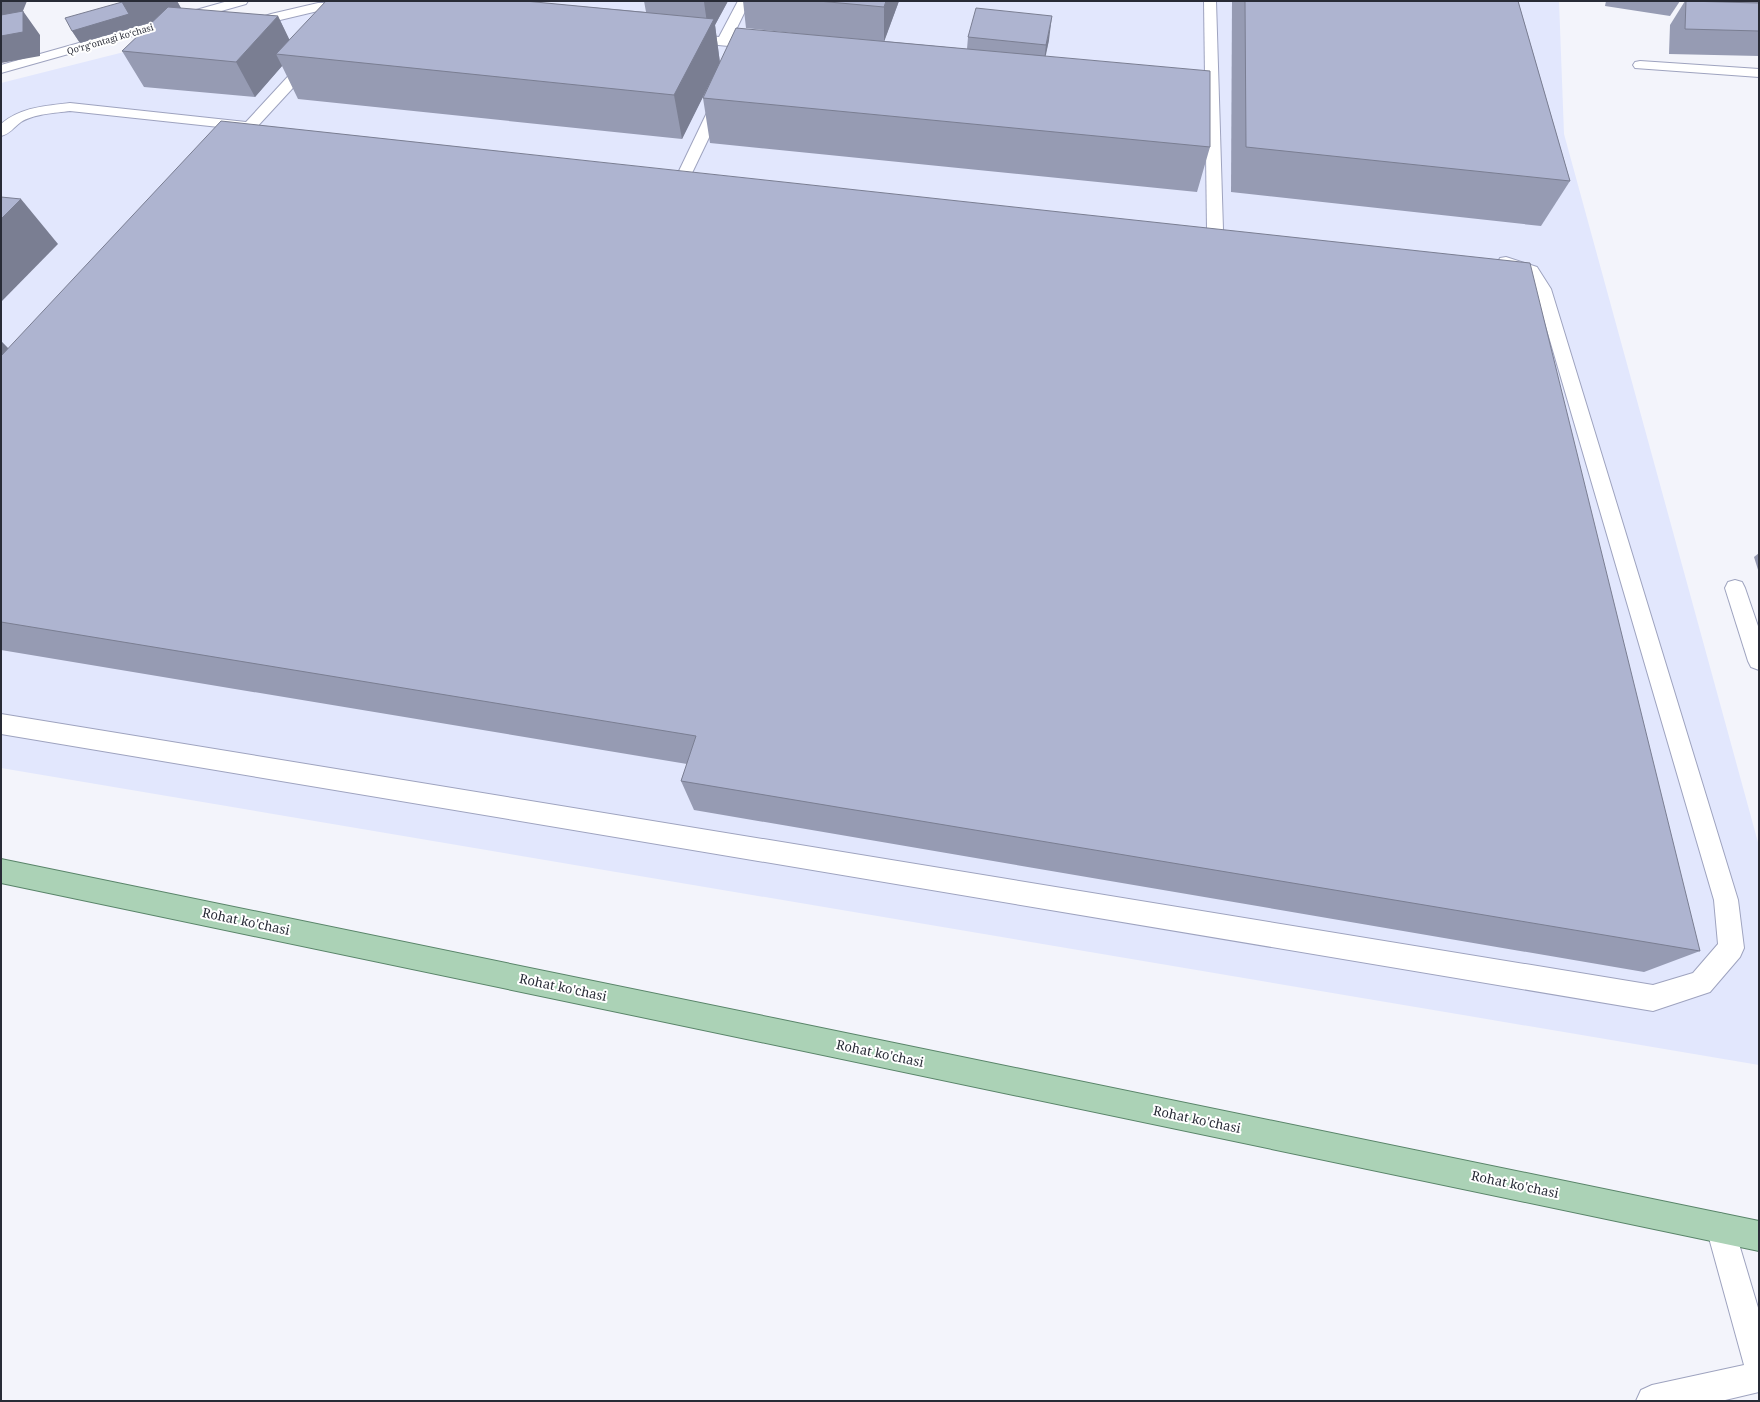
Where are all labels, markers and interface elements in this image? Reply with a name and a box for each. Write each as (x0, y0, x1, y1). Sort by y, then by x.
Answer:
street label: Qo‘rg‘ontagi ko‘chasi (65, 20, 155, 58)
street label: Rohat ko'chasi (201, 903, 291, 939)
street label: Rohat ko'chasi (518, 969, 608, 1005)
street label: Rohat ko'chasi (835, 1035, 925, 1071)
street label: Rohat ko'chasi (1152, 1101, 1242, 1137)
street label: Rohat ko'chasi (1470, 1166, 1560, 1202)

